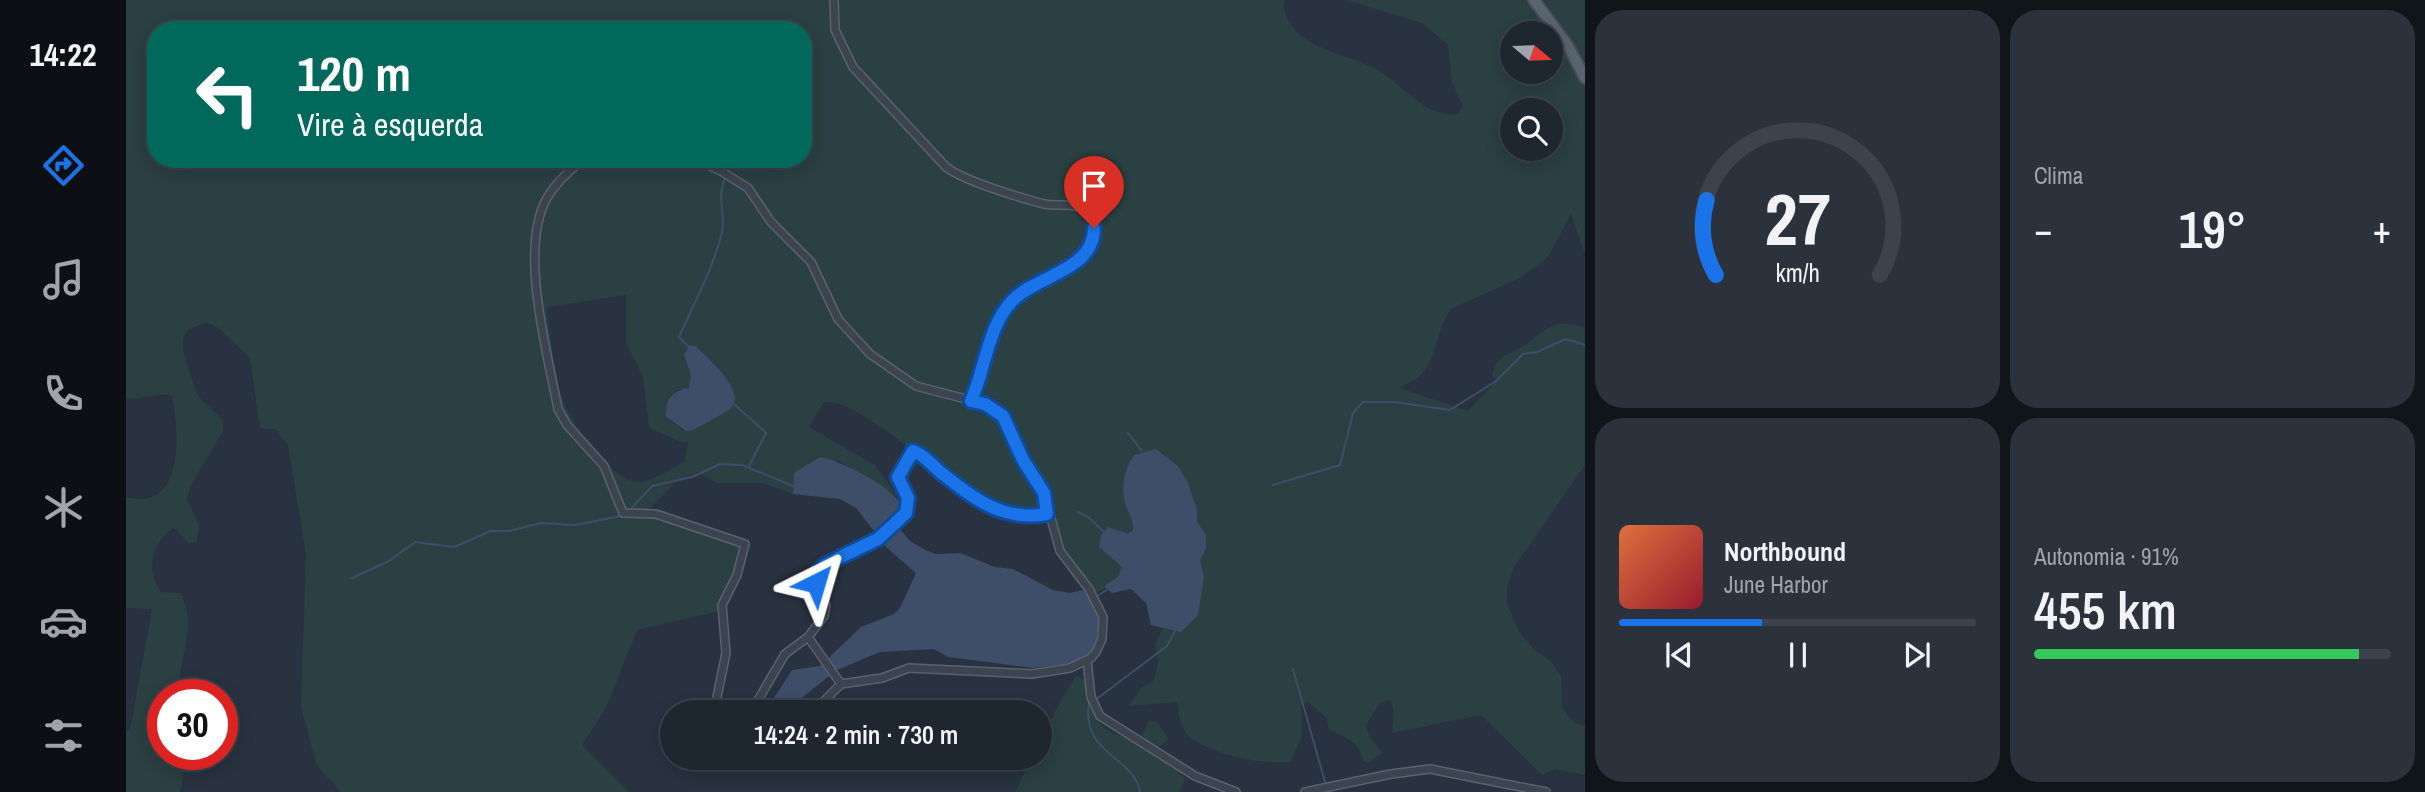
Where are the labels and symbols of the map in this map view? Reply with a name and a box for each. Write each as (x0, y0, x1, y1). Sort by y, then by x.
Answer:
north arrow (1500, 21, 1563, 84)
pin (1064, 156, 1124, 228)
position arrow (779, 546, 853, 620)
speed limit sign: 30 (147, 679, 238, 770)

